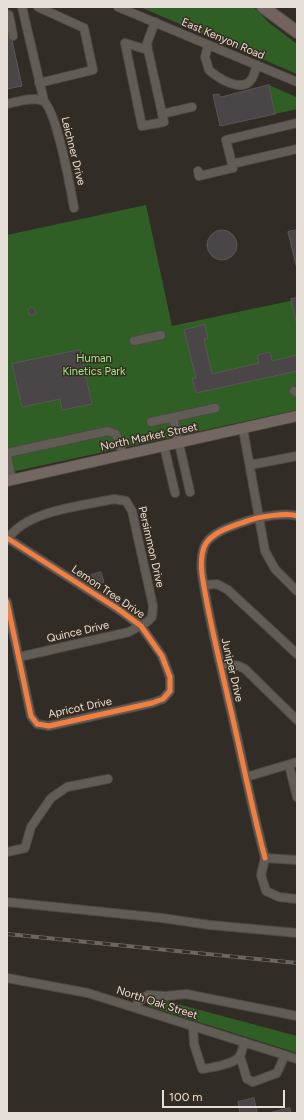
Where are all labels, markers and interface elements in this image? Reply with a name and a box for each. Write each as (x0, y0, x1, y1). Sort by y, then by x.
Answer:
street label: East Kenyon Road (179, 16, 267, 62)
street label: Leichner Drive (58, 115, 88, 187)
park label: Human Kinetics Park (63, 352, 125, 378)
street label: North Market Street (99, 420, 199, 454)
street label: Persimmon Drive (135, 505, 167, 589)
street label: Lemon Tree Drive (69, 563, 147, 621)
street label: Quince Drive (46, 618, 110, 646)
street label: Juniper Drive (218, 637, 246, 703)
street label: Apricot Drive (47, 695, 113, 721)
street label: North Oak Street (115, 984, 199, 1022)
scale bar (164, 1082, 287, 1108)
text: 100 m (169, 1090, 203, 1104)

